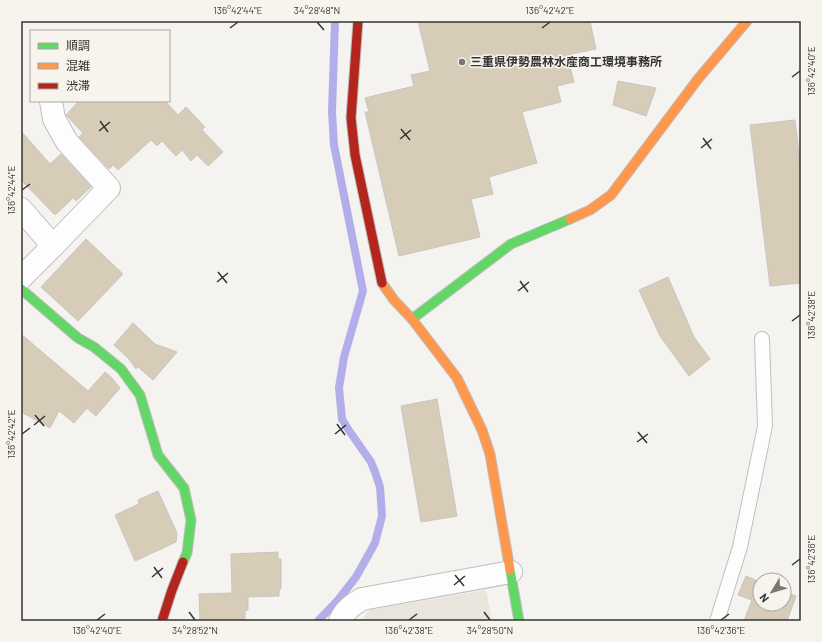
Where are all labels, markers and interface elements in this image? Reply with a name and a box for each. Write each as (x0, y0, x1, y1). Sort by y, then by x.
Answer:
text: 136°42'44"E (213, 4, 263, 16)
text: 34°28'48"N (294, 4, 340, 16)
text: 136°42'42"E (525, 4, 575, 16)
legend (30, 30, 170, 102)
text: 順調 (66, 38, 90, 52)
text: 136°42'40"E (805, 46, 817, 96)
place label: 三重県伊勢農林水産商工環境事務所 (470, 54, 662, 68)
marker: 三重県伊勢農林水産商工環境事務所 (457, 57, 467, 67)
text: 混雑 (66, 58, 90, 72)
text: 渋滞 (66, 78, 90, 92)
text: 136°42'44"E (5, 165, 17, 215)
text: 136°42'38"E (805, 291, 817, 339)
text: 136°42'42"E (5, 409, 17, 459)
text: 136°42'36"E (805, 535, 817, 583)
north arrow (752, 572, 792, 612)
text: N (756, 592, 771, 605)
text: 136°42'40"E (72, 624, 122, 636)
text: 34°28'52"N (172, 624, 218, 636)
text: 136°42'38"E (385, 624, 433, 636)
text: 34°28'50"N (467, 624, 513, 636)
text: 136°42'36"E (697, 624, 745, 636)

